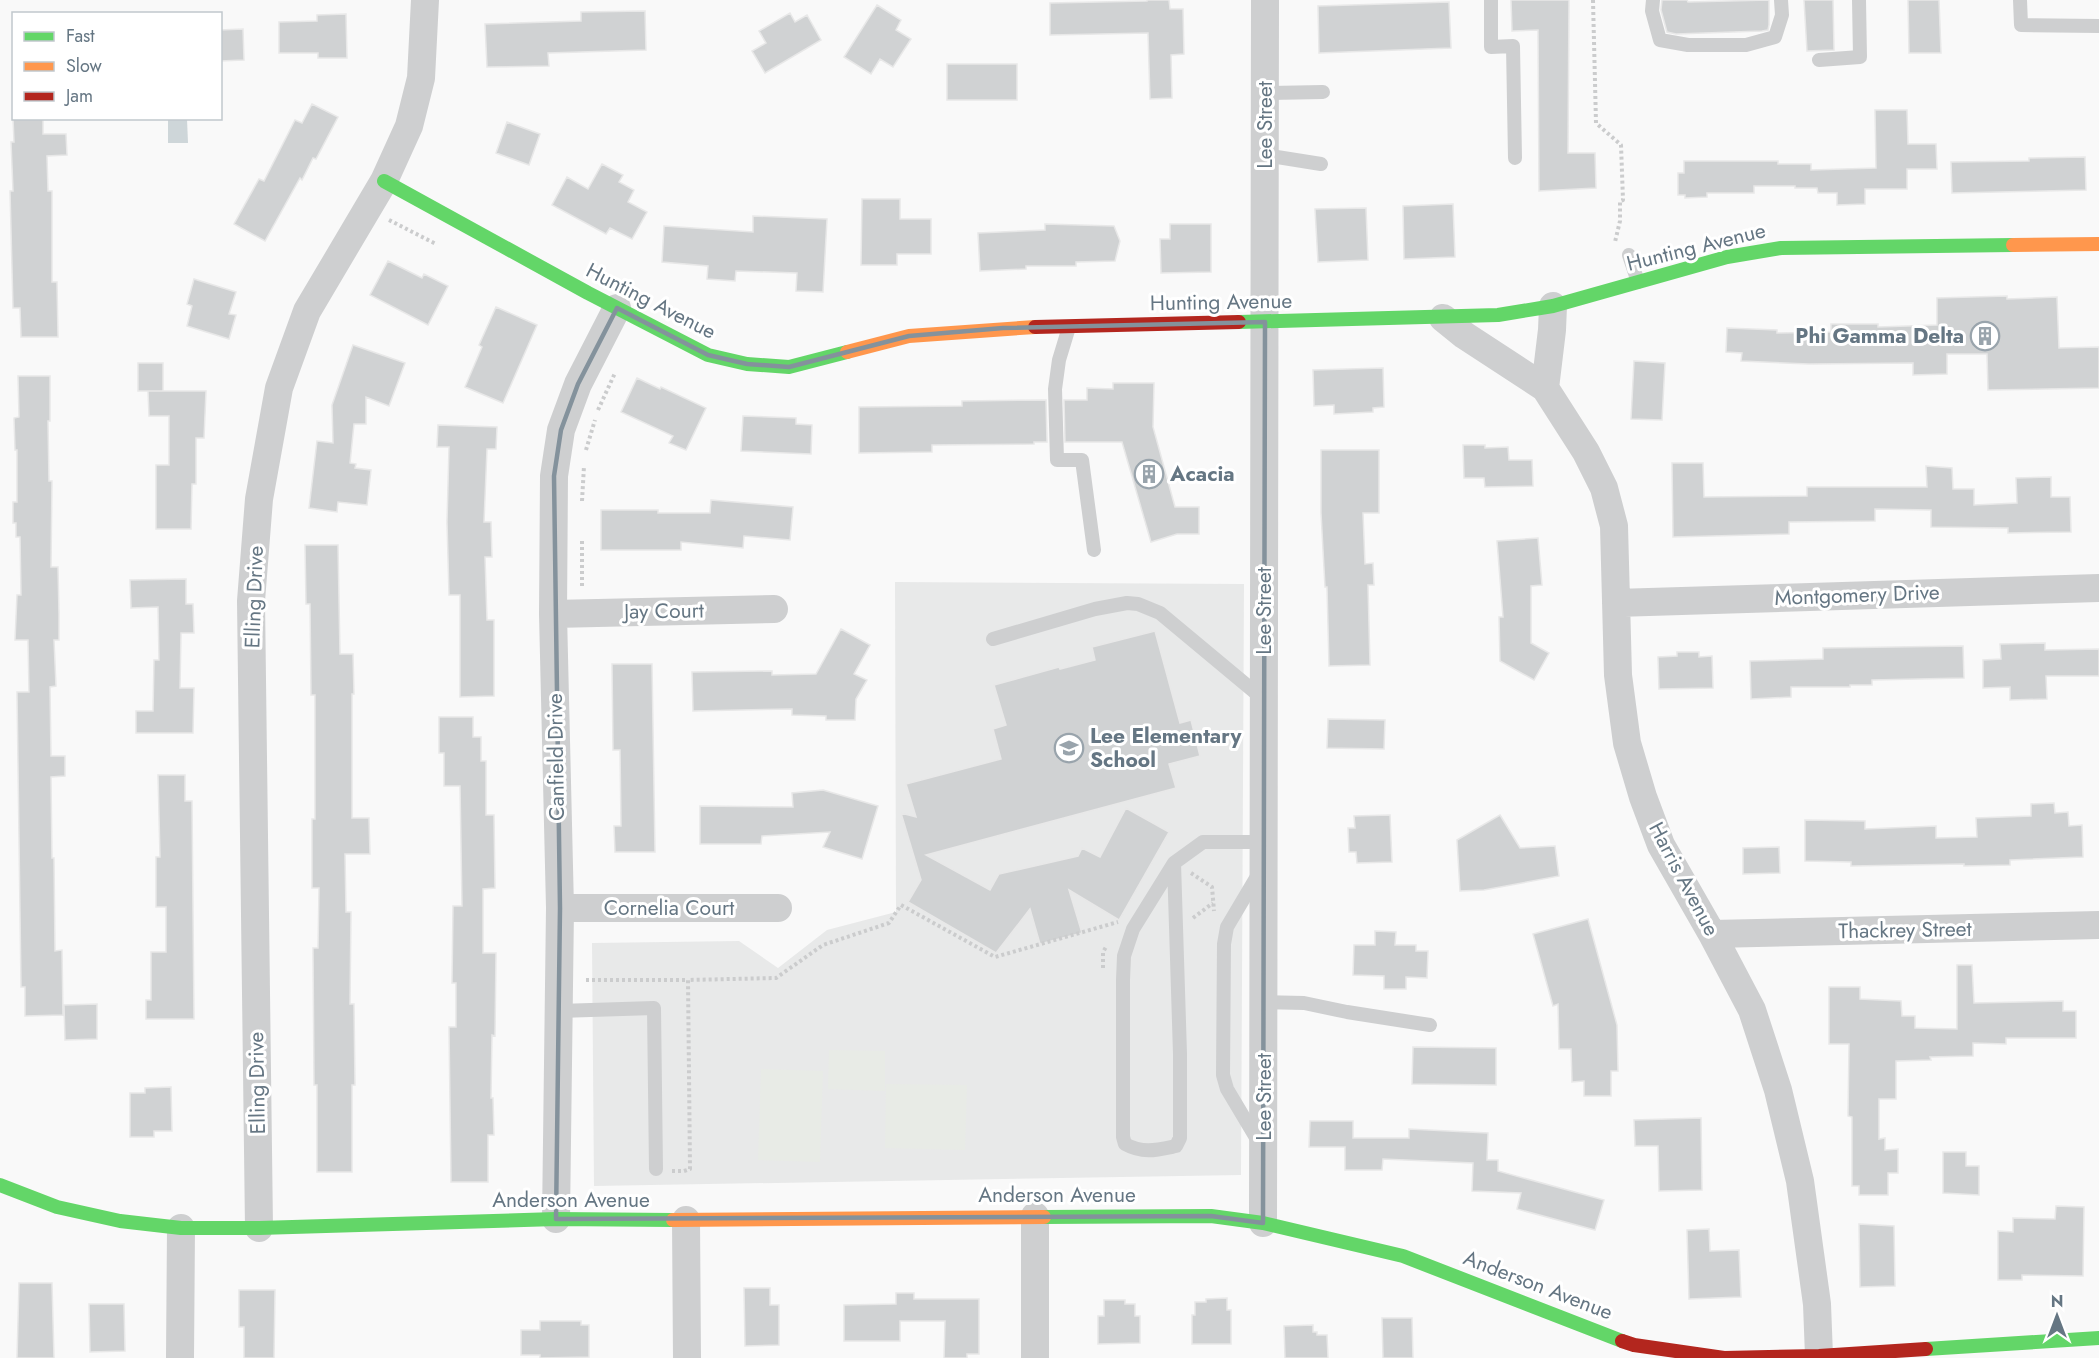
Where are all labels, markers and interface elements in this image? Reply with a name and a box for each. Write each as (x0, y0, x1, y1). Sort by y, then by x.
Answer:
legend (12, 12, 222, 120)
text: Fast (66, 23, 95, 49)
text: Slow (66, 53, 103, 79)
street label: Lee Street (1250, 81, 1280, 169)
text: Jam (64, 83, 93, 109)
street label: Hunting Avenue (1623, 215, 1769, 279)
street label: Hunting Avenue (581, 255, 721, 347)
street label: Hunting Avenue (1150, 286, 1293, 318)
building icon: Phi Gamma Delta (1969, 320, 2001, 352)
place label: Phi Gamma Delta (1795, 321, 1964, 351)
building icon: Acacia (1133, 458, 1165, 490)
place label: Acacia (1169, 459, 1235, 489)
street label: Elling Drive (237, 545, 271, 649)
street label: Lee Street (1249, 567, 1279, 655)
street label: Montgomery Drive (1774, 577, 1940, 613)
street label: Jay Court (621, 595, 704, 627)
street label: Canfield Drive (540, 693, 572, 821)
place label: Lee Elementary School (1090, 721, 1242, 775)
school or university icon: Lee Elementary School (1053, 732, 1085, 764)
street label: Harris Avenue (1641, 817, 1727, 941)
street label: Cornelia Court (604, 893, 734, 923)
street label: Thackrey Street (1838, 914, 1972, 946)
street label: Elling Drive (241, 1031, 273, 1135)
street label: Lee Street (1249, 1053, 1279, 1141)
street label: Anderson Avenue (978, 1180, 1136, 1210)
street label: Anderson Avenue (492, 1185, 650, 1215)
street label: Anderson Avenue (1459, 1243, 1617, 1327)
north arrow (2027, 1286, 2087, 1346)
text: N (2051, 1290, 2063, 1313)

